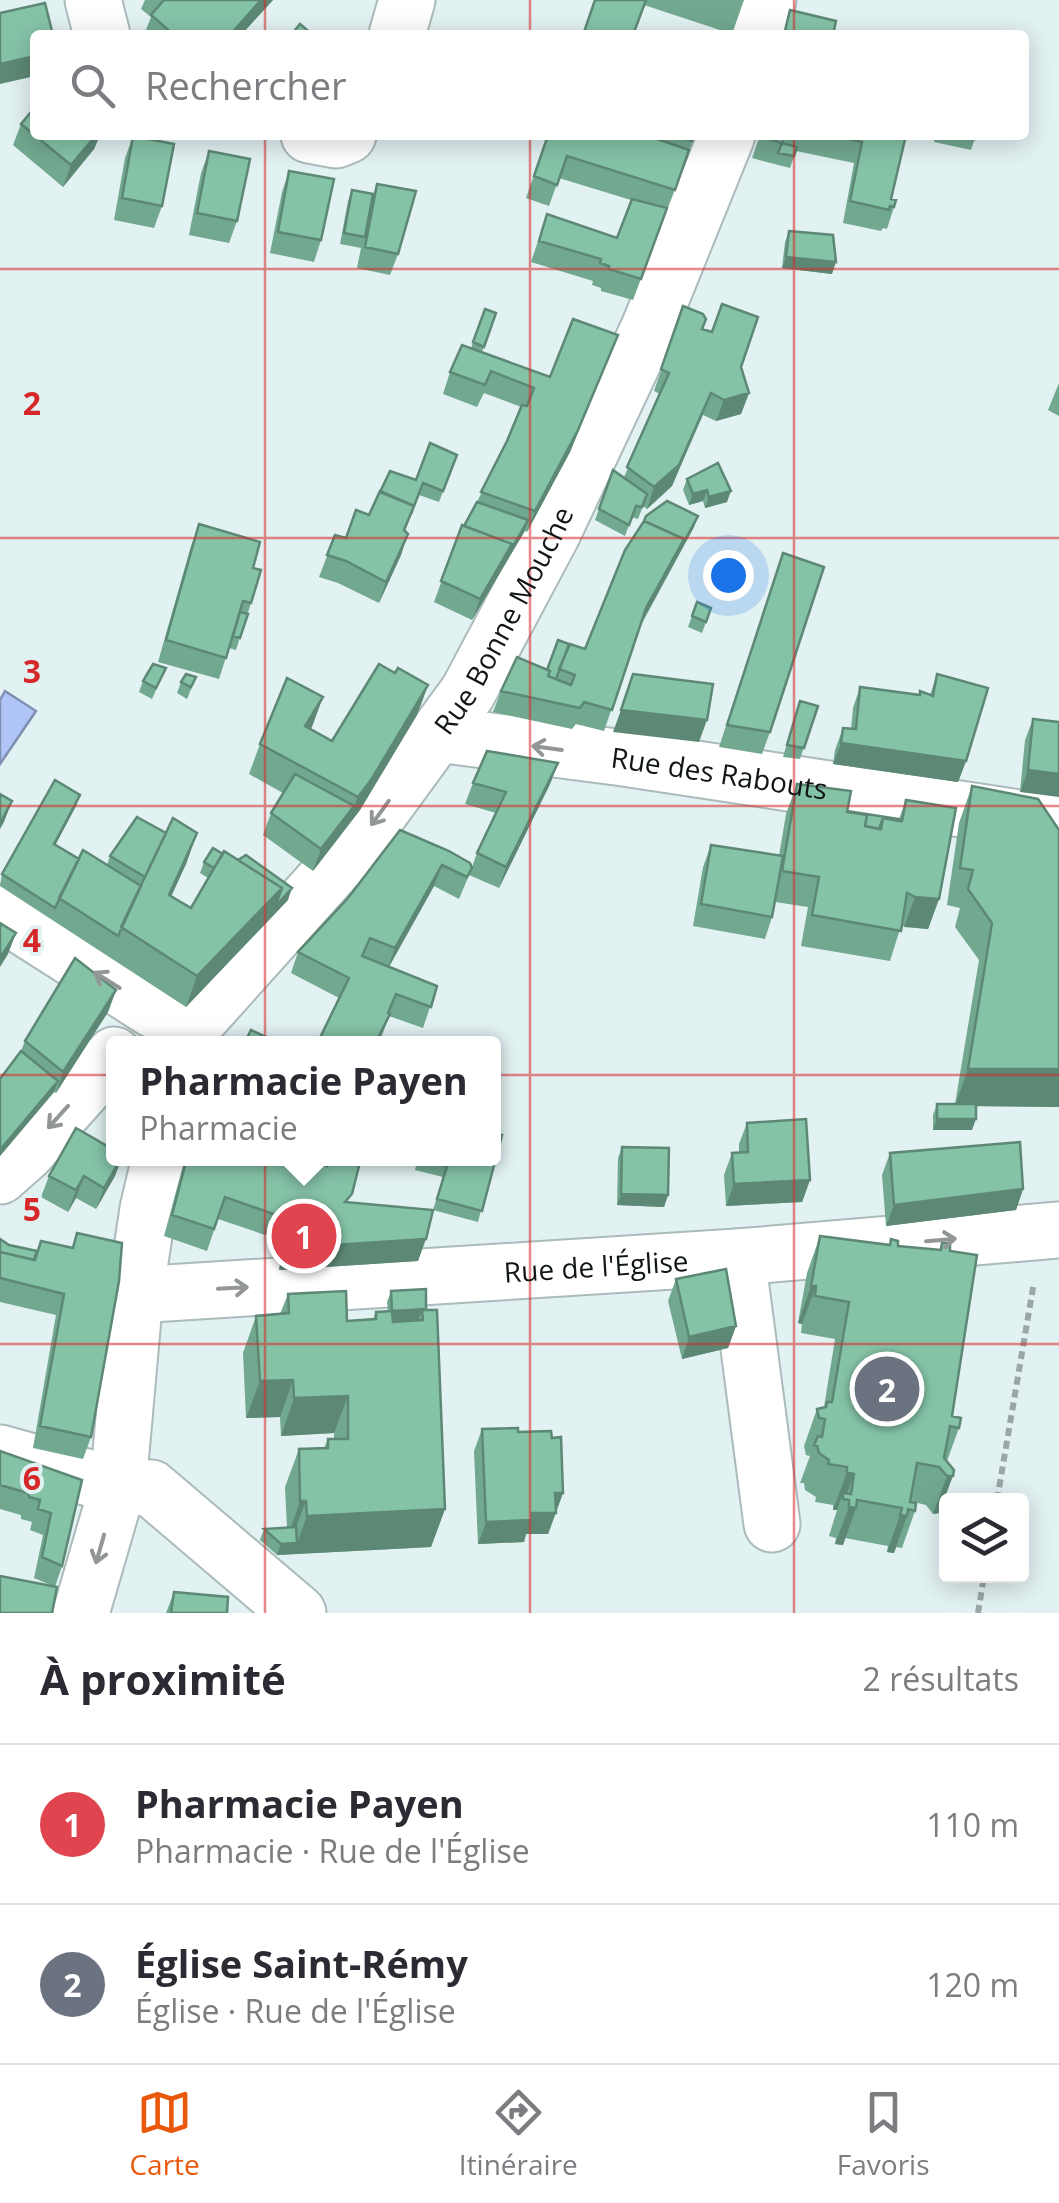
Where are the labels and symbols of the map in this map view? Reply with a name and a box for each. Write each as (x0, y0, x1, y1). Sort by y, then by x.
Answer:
text: 2 (23, 381, 41, 424)
street label: Rue Bonne Mouche (425, 500, 581, 742)
your location (703, 550, 754, 601)
text: 3 (23, 649, 41, 692)
one-way arrow (531, 738, 564, 757)
street label: Rue des Rabouts (609, 738, 830, 808)
one-way arrow (370, 798, 391, 826)
text: 4 (23, 918, 41, 961)
one-way arrow (93, 969, 121, 990)
one-way arrow (47, 1104, 70, 1129)
text: 5 (23, 1187, 41, 1230)
pin: 1 (272, 1198, 336, 1274)
one-way arrow (924, 1230, 957, 1249)
street label: Rue de l'Église (503, 1241, 690, 1291)
one-way arrow (216, 1278, 248, 1297)
pin: 2 (854, 1352, 920, 1426)
text: 6 (23, 1456, 41, 1499)
one-way arrow (90, 1533, 108, 1565)

